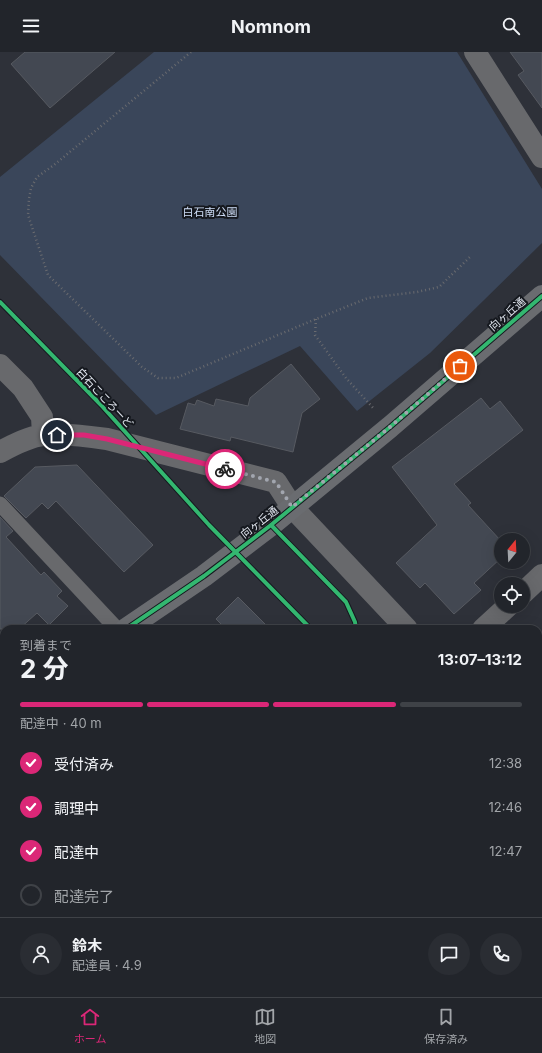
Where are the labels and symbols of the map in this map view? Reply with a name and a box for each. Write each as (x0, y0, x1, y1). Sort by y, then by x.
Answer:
park label: 白石南公園 (183, 205, 238, 219)
street label: 向ヶ丘通 (486, 294, 528, 334)
pin (443, 349, 477, 383)
street label: 白石こころーど (74, 365, 136, 431)
pin (40, 418, 74, 452)
courier (205, 449, 245, 489)
street label: 向ヶ丘通 (237, 503, 281, 541)
north arrow (494, 533, 530, 569)

